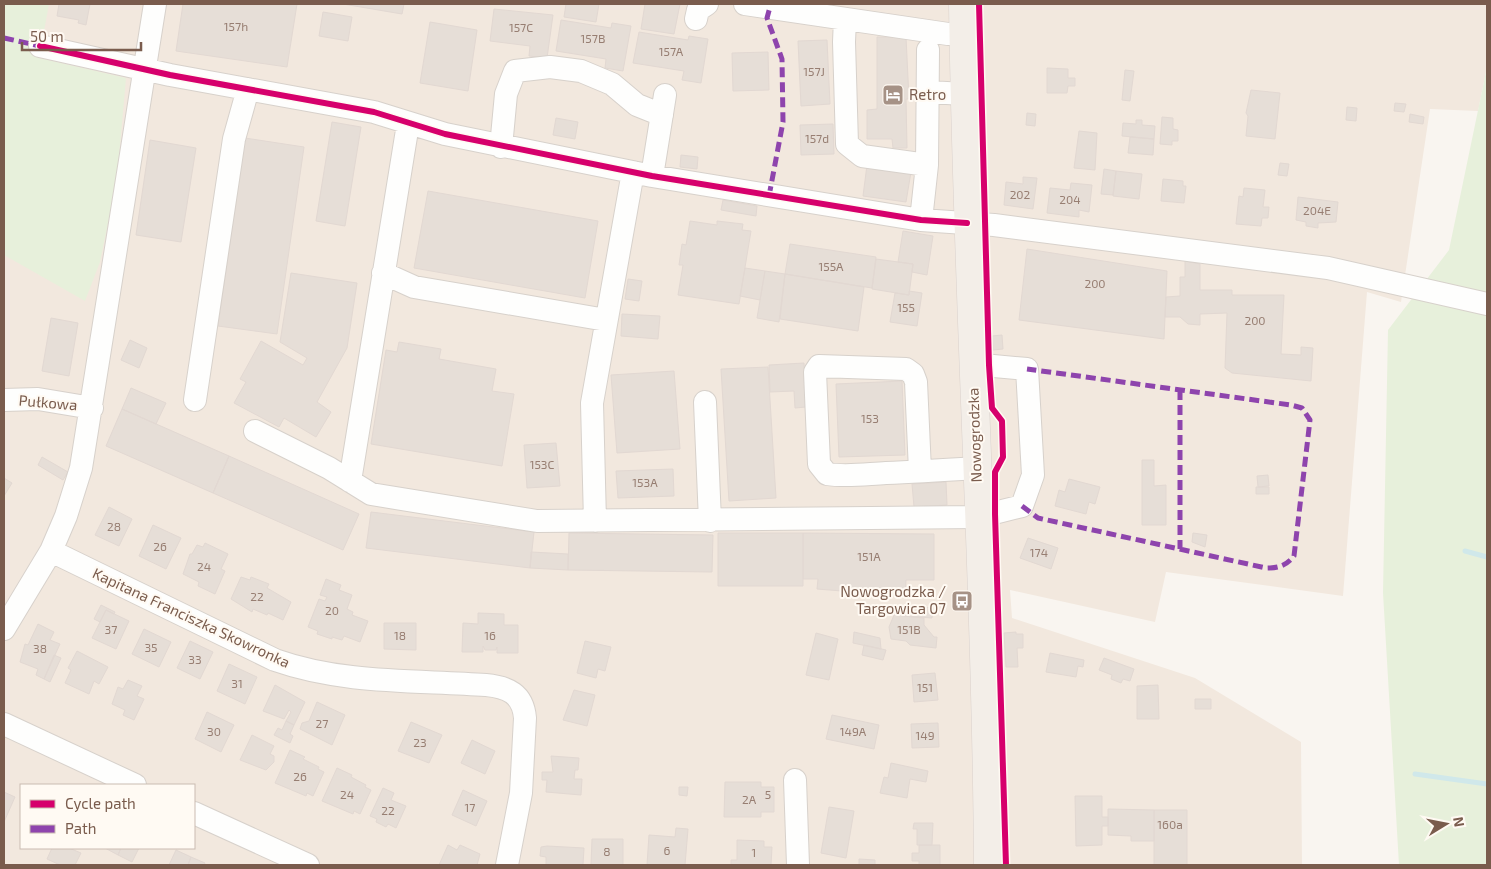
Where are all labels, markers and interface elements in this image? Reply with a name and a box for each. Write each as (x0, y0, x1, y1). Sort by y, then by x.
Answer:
house number: 157h (224, 19, 248, 33)
scale bar (22, 20, 141, 52)
house number: 157C (509, 20, 533, 34)
text: 50 m (30, 27, 64, 45)
house number: 157B (581, 31, 605, 45)
house number: 157A (659, 44, 684, 58)
house number: 157J (803, 64, 825, 78)
hotel icon: Retro (881, 83, 905, 107)
place label: Retro (909, 85, 946, 103)
house number: 157d (805, 131, 829, 145)
house number: 202 (1010, 187, 1031, 201)
house number: 204 (1059, 192, 1081, 206)
house number: 204E (1303, 203, 1331, 217)
house number: 155A (818, 259, 844, 273)
house number: 200 (1084, 276, 1106, 290)
house number: 155 (897, 300, 915, 314)
house number: 200 (1244, 313, 1266, 327)
street label: Nowogrodzka (963, 387, 985, 483)
street label: Pułkowa (18, 390, 78, 414)
house number: 153 (861, 411, 879, 425)
house number: 153C (530, 457, 555, 471)
house number: 153A (632, 475, 658, 489)
house number: 28 (107, 519, 121, 533)
house number: 26 (153, 539, 167, 553)
house number: 174 (1030, 545, 1048, 559)
house number: 151A (857, 549, 881, 563)
house number: 24 (197, 559, 211, 573)
street label: Kapitana Franciszka Skowronka (90, 563, 293, 671)
place label: Nowogrodzka / Targowica 07 (840, 582, 946, 617)
house number: 22 (250, 589, 264, 603)
bus stop icon: Nowogrodzka / Targowica 07 (950, 589, 974, 613)
house number: 20 (325, 603, 339, 617)
house number: 37 (105, 622, 117, 636)
house number: 151B (897, 622, 921, 636)
house number: 18 (394, 628, 406, 642)
house number: 16 (484, 628, 496, 642)
house number: 35 (144, 640, 158, 654)
house number: 38 (33, 641, 47, 655)
house number: 33 (188, 652, 202, 666)
house number: 31 (231, 676, 243, 690)
house number: 151 (917, 680, 933, 694)
house number: 27 (316, 716, 328, 730)
house number: 30 (207, 724, 221, 738)
house number: 149A (840, 724, 867, 738)
house number: 149 (915, 728, 935, 742)
house number: 23 (413, 735, 427, 749)
house number: 26 (293, 769, 307, 783)
legend (20, 784, 195, 849)
house number: 24 (340, 787, 354, 801)
house number: 5 (765, 787, 771, 801)
house number: 2A (742, 792, 757, 806)
text: Cycle path (65, 794, 136, 812)
north arrow (1421, 799, 1471, 849)
house number: 17 (465, 800, 475, 814)
house number: 22 (381, 803, 395, 817)
text: N (1450, 815, 1469, 828)
house number: 160a (1157, 817, 1183, 831)
text: Path (65, 819, 96, 837)
house number: 6 (664, 843, 671, 857)
house number: 8 (603, 844, 611, 858)
house number: 1 (752, 845, 756, 859)

